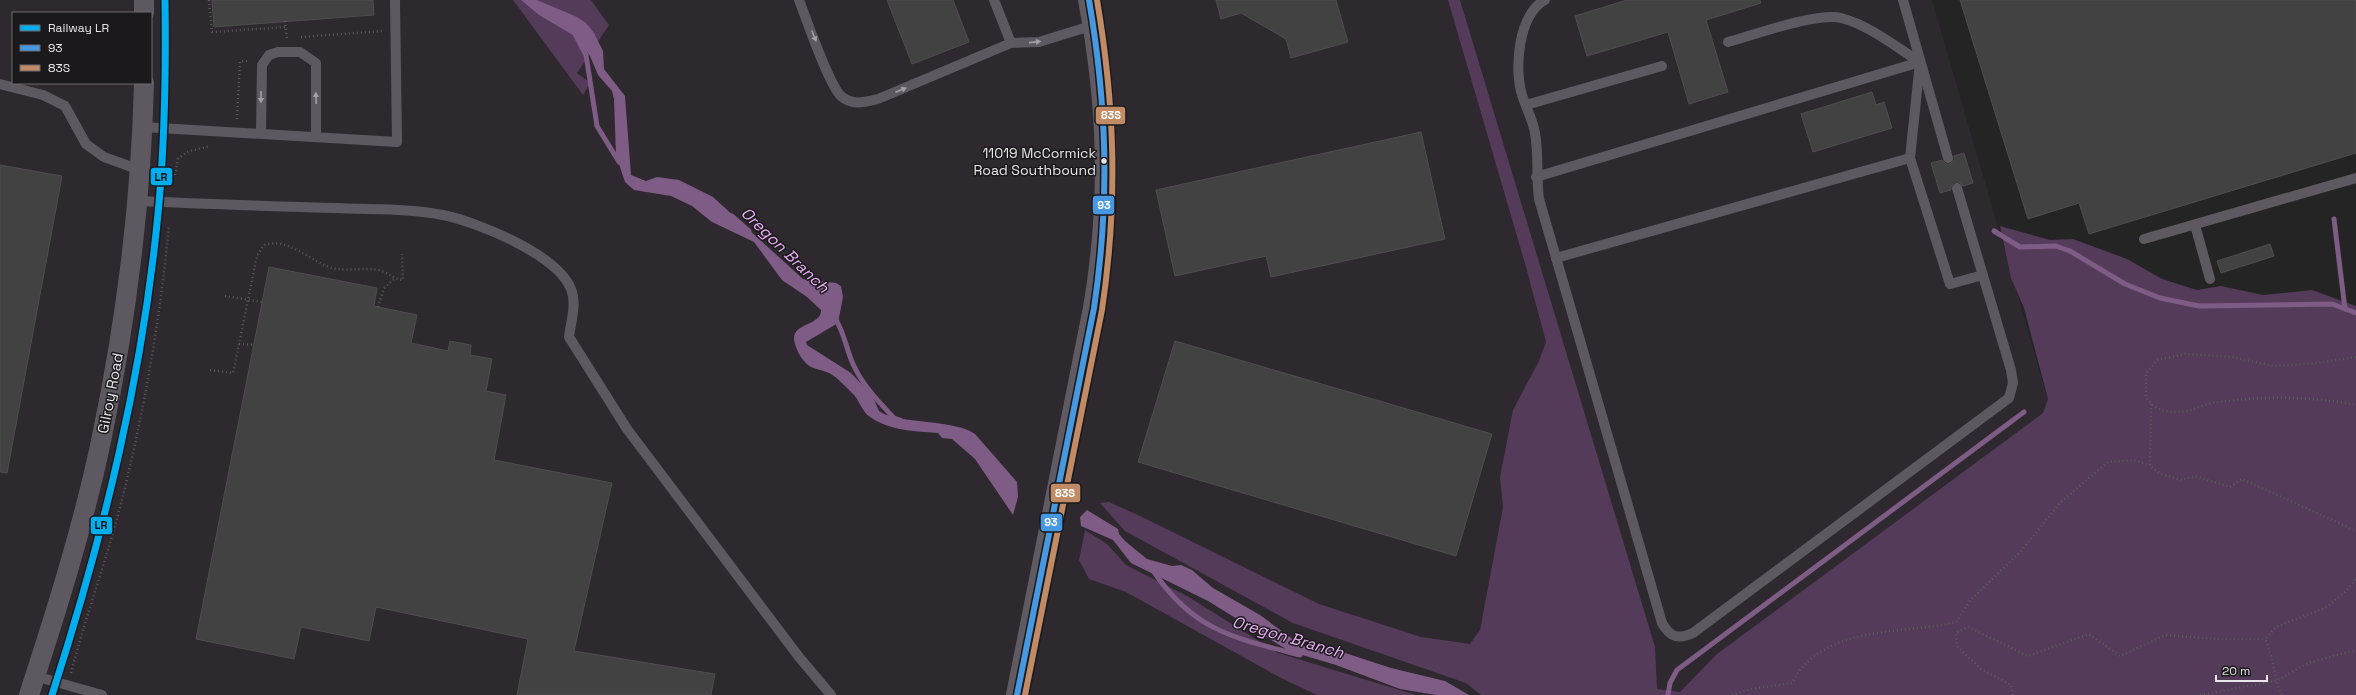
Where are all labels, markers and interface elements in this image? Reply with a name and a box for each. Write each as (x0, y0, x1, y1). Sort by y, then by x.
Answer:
legend (12, 12, 152, 84)
text: Railway LR (48, 20, 109, 36)
one-way arrow (811, 31, 817, 43)
one-way arrow (1029, 39, 1042, 45)
text: 93 (48, 40, 63, 56)
text: 83S (48, 60, 70, 76)
one-way arrow (895, 86, 907, 92)
one-way arrow (258, 91, 264, 104)
one-way arrow (313, 91, 319, 104)
line badge: 83S (1095, 106, 1126, 125)
text: 83S (1101, 108, 1121, 122)
place label: 11019 McCormick Road Southbound (973, 144, 1096, 179)
marker: 11019 McCormick Road Southbound (1099, 156, 1109, 166)
line badge: LR (150, 167, 173, 186)
text: LR (155, 170, 168, 184)
line badge: 93 (1092, 195, 1115, 215)
text: 93 (1097, 198, 1111, 212)
water label: Oregon Branch (736, 203, 834, 298)
street label: Gilroy Road (93, 351, 127, 435)
line badge: 83S (1050, 483, 1081, 503)
text: 83S (1055, 486, 1075, 500)
line badge: 93 (1040, 513, 1063, 532)
text: 93 (1044, 515, 1058, 529)
line badge: LR (90, 516, 113, 535)
text: LR (95, 518, 108, 532)
water label: Oregon Branch (1230, 611, 1347, 663)
scale bar (2216, 657, 2267, 683)
text: 20 m (2222, 663, 2250, 679)

